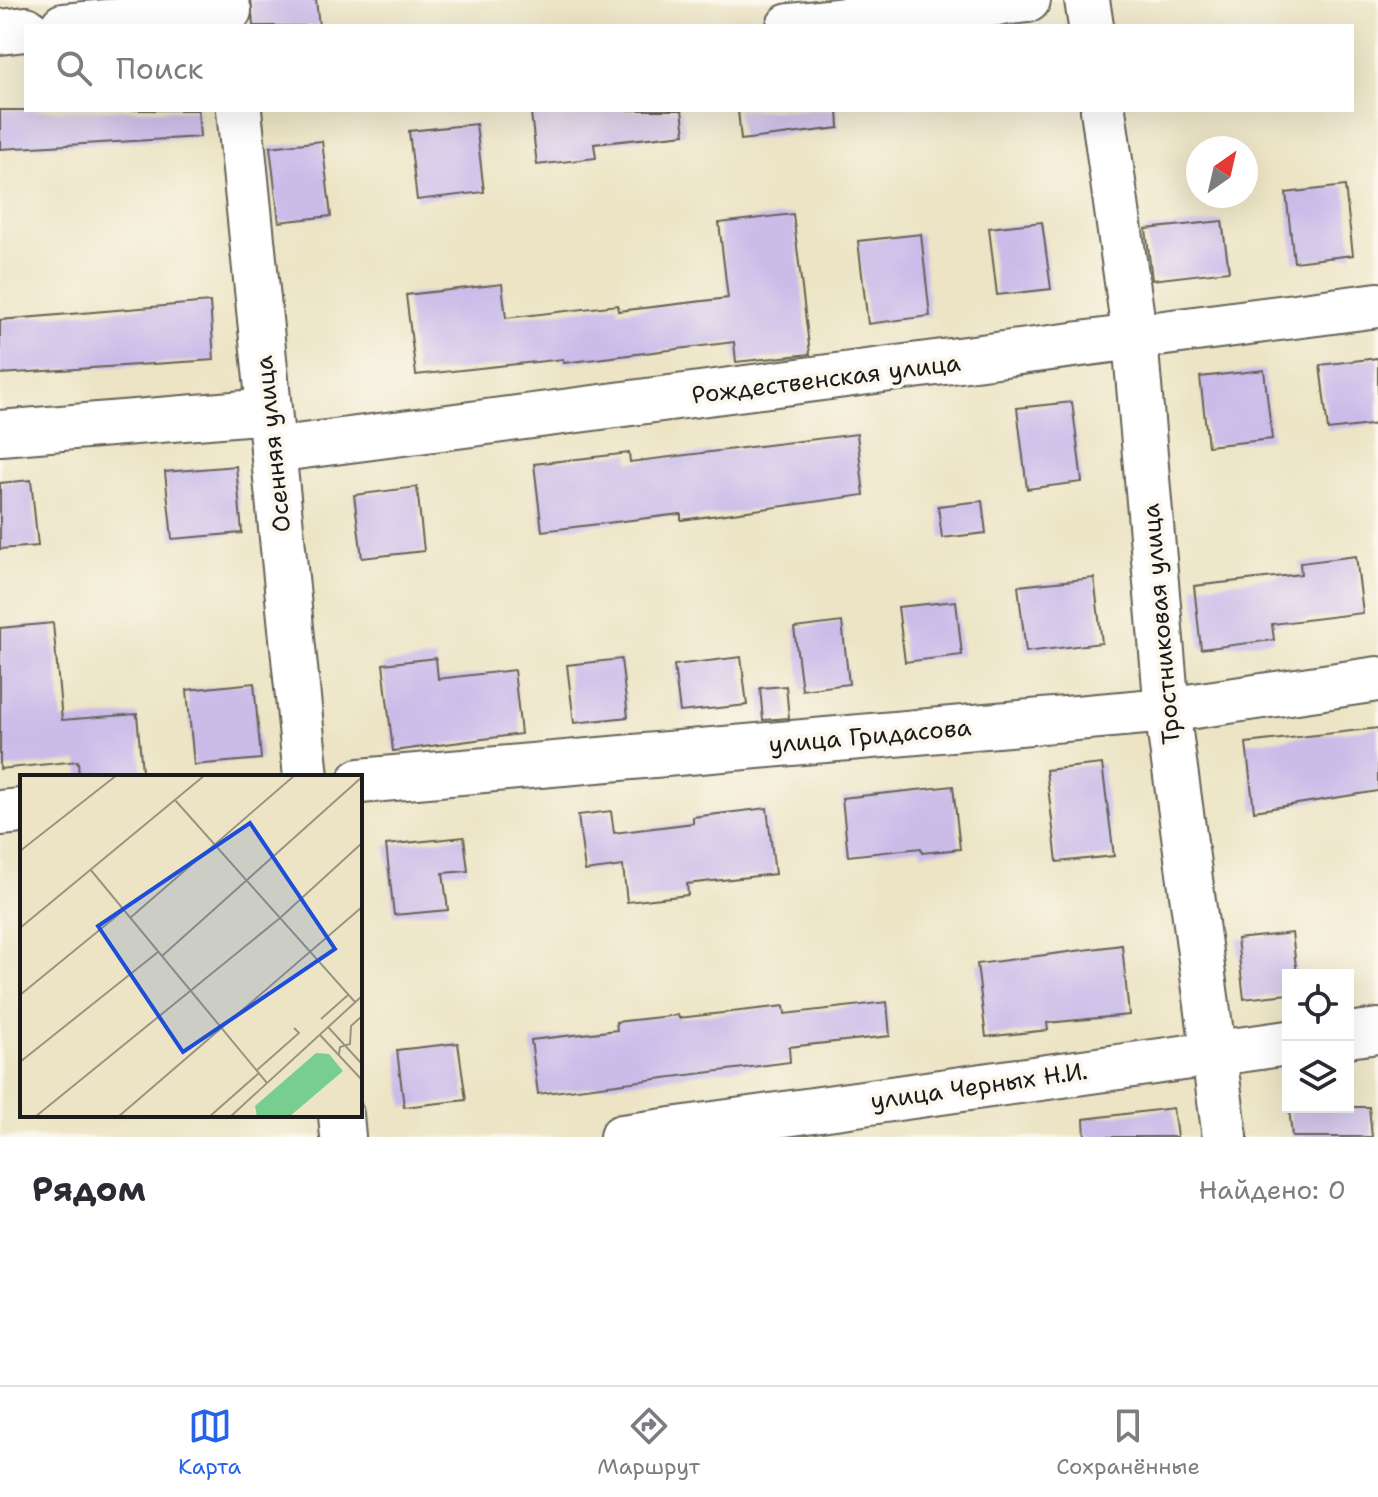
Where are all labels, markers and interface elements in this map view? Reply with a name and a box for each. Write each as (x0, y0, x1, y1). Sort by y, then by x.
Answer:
search box (24, 24, 1354, 112)
icon: search (52, 46, 96, 90)
text: Поиск (116, 48, 204, 89)
north arrow (1186, 136, 1258, 208)
street label: Рождественская улица (690, 347, 962, 411)
street label: Осенняя улица (248, 354, 298, 534)
street label: Тростниковая улица (1135, 502, 1187, 746)
street label: улица Гридасова (767, 711, 973, 761)
inset map (20, 775, 362, 1117)
map controls (1282, 969, 1354, 1113)
button: locate (1282, 969, 1354, 1041)
button: layers (1282, 1041, 1354, 1113)
street label: улица Черных Н.И. (868, 1055, 1090, 1117)
text: Рядом (32, 1166, 146, 1212)
text: Найдено: 0 (1199, 1172, 1346, 1207)
tab: Карта (178, 1404, 241, 1481)
tab: Маршрут (597, 1404, 700, 1481)
tab: Сохранённые (1056, 1404, 1200, 1481)

